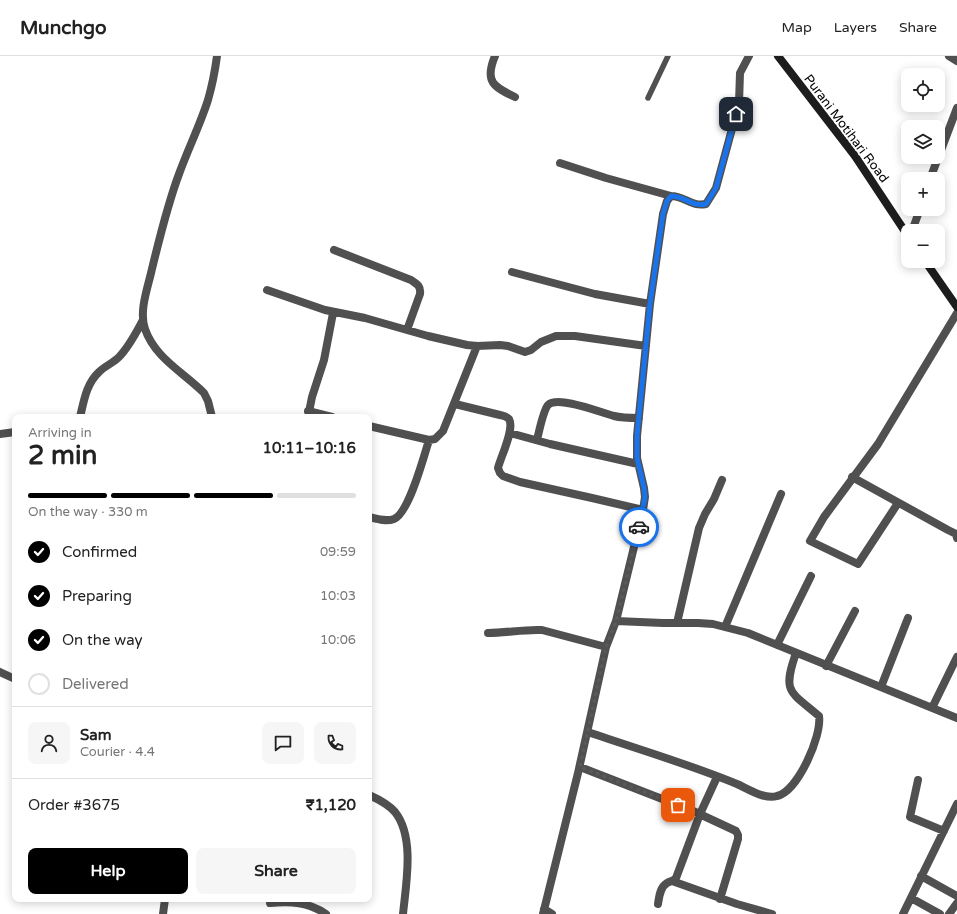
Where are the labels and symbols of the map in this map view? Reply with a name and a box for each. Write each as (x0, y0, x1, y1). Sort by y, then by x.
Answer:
street label: Purani Motihari Road (800, 71, 892, 186)
pin (719, 97, 753, 131)
courier (619, 507, 659, 547)
pin (661, 788, 695, 822)

